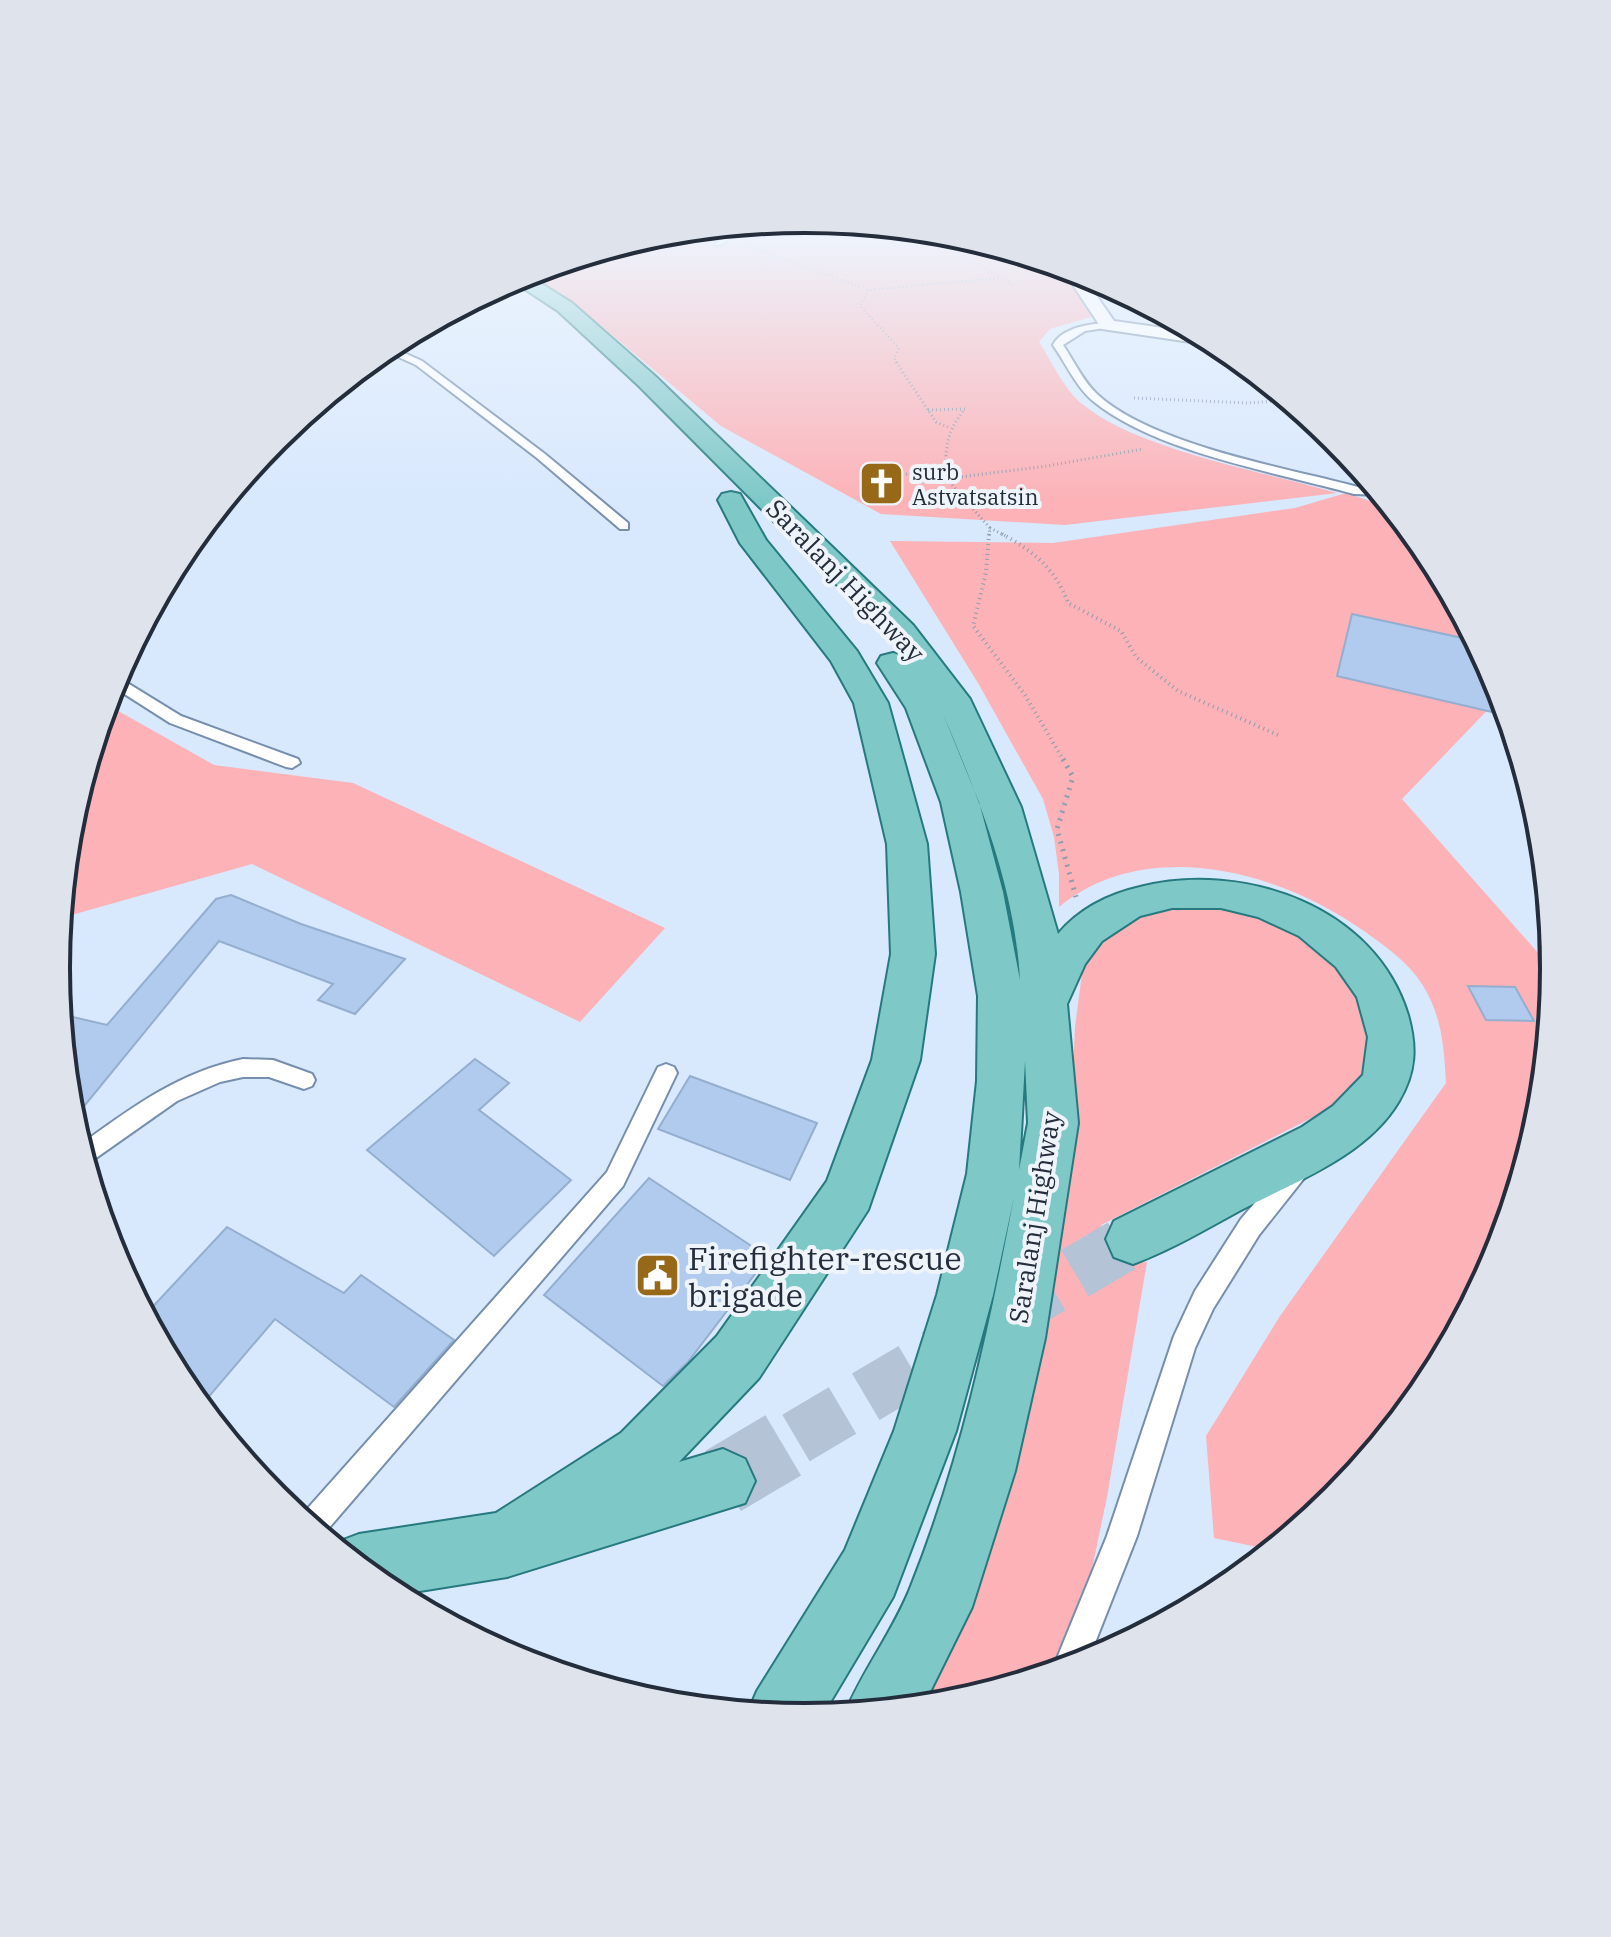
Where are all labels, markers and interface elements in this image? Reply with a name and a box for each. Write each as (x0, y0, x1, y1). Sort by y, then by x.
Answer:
place label: surb Astvatsatsin (912, 457, 1038, 511)
church icon: surb Astvatsatsin (857, 460, 905, 508)
street label: Saralanj Highway (759, 491, 933, 669)
street label: Saralanj Highway (1000, 1108, 1068, 1325)
place label: Firefighter-rescue brigade (688, 1237, 962, 1316)
public building icon: Firefighter-rescue brigade (633, 1252, 681, 1300)

